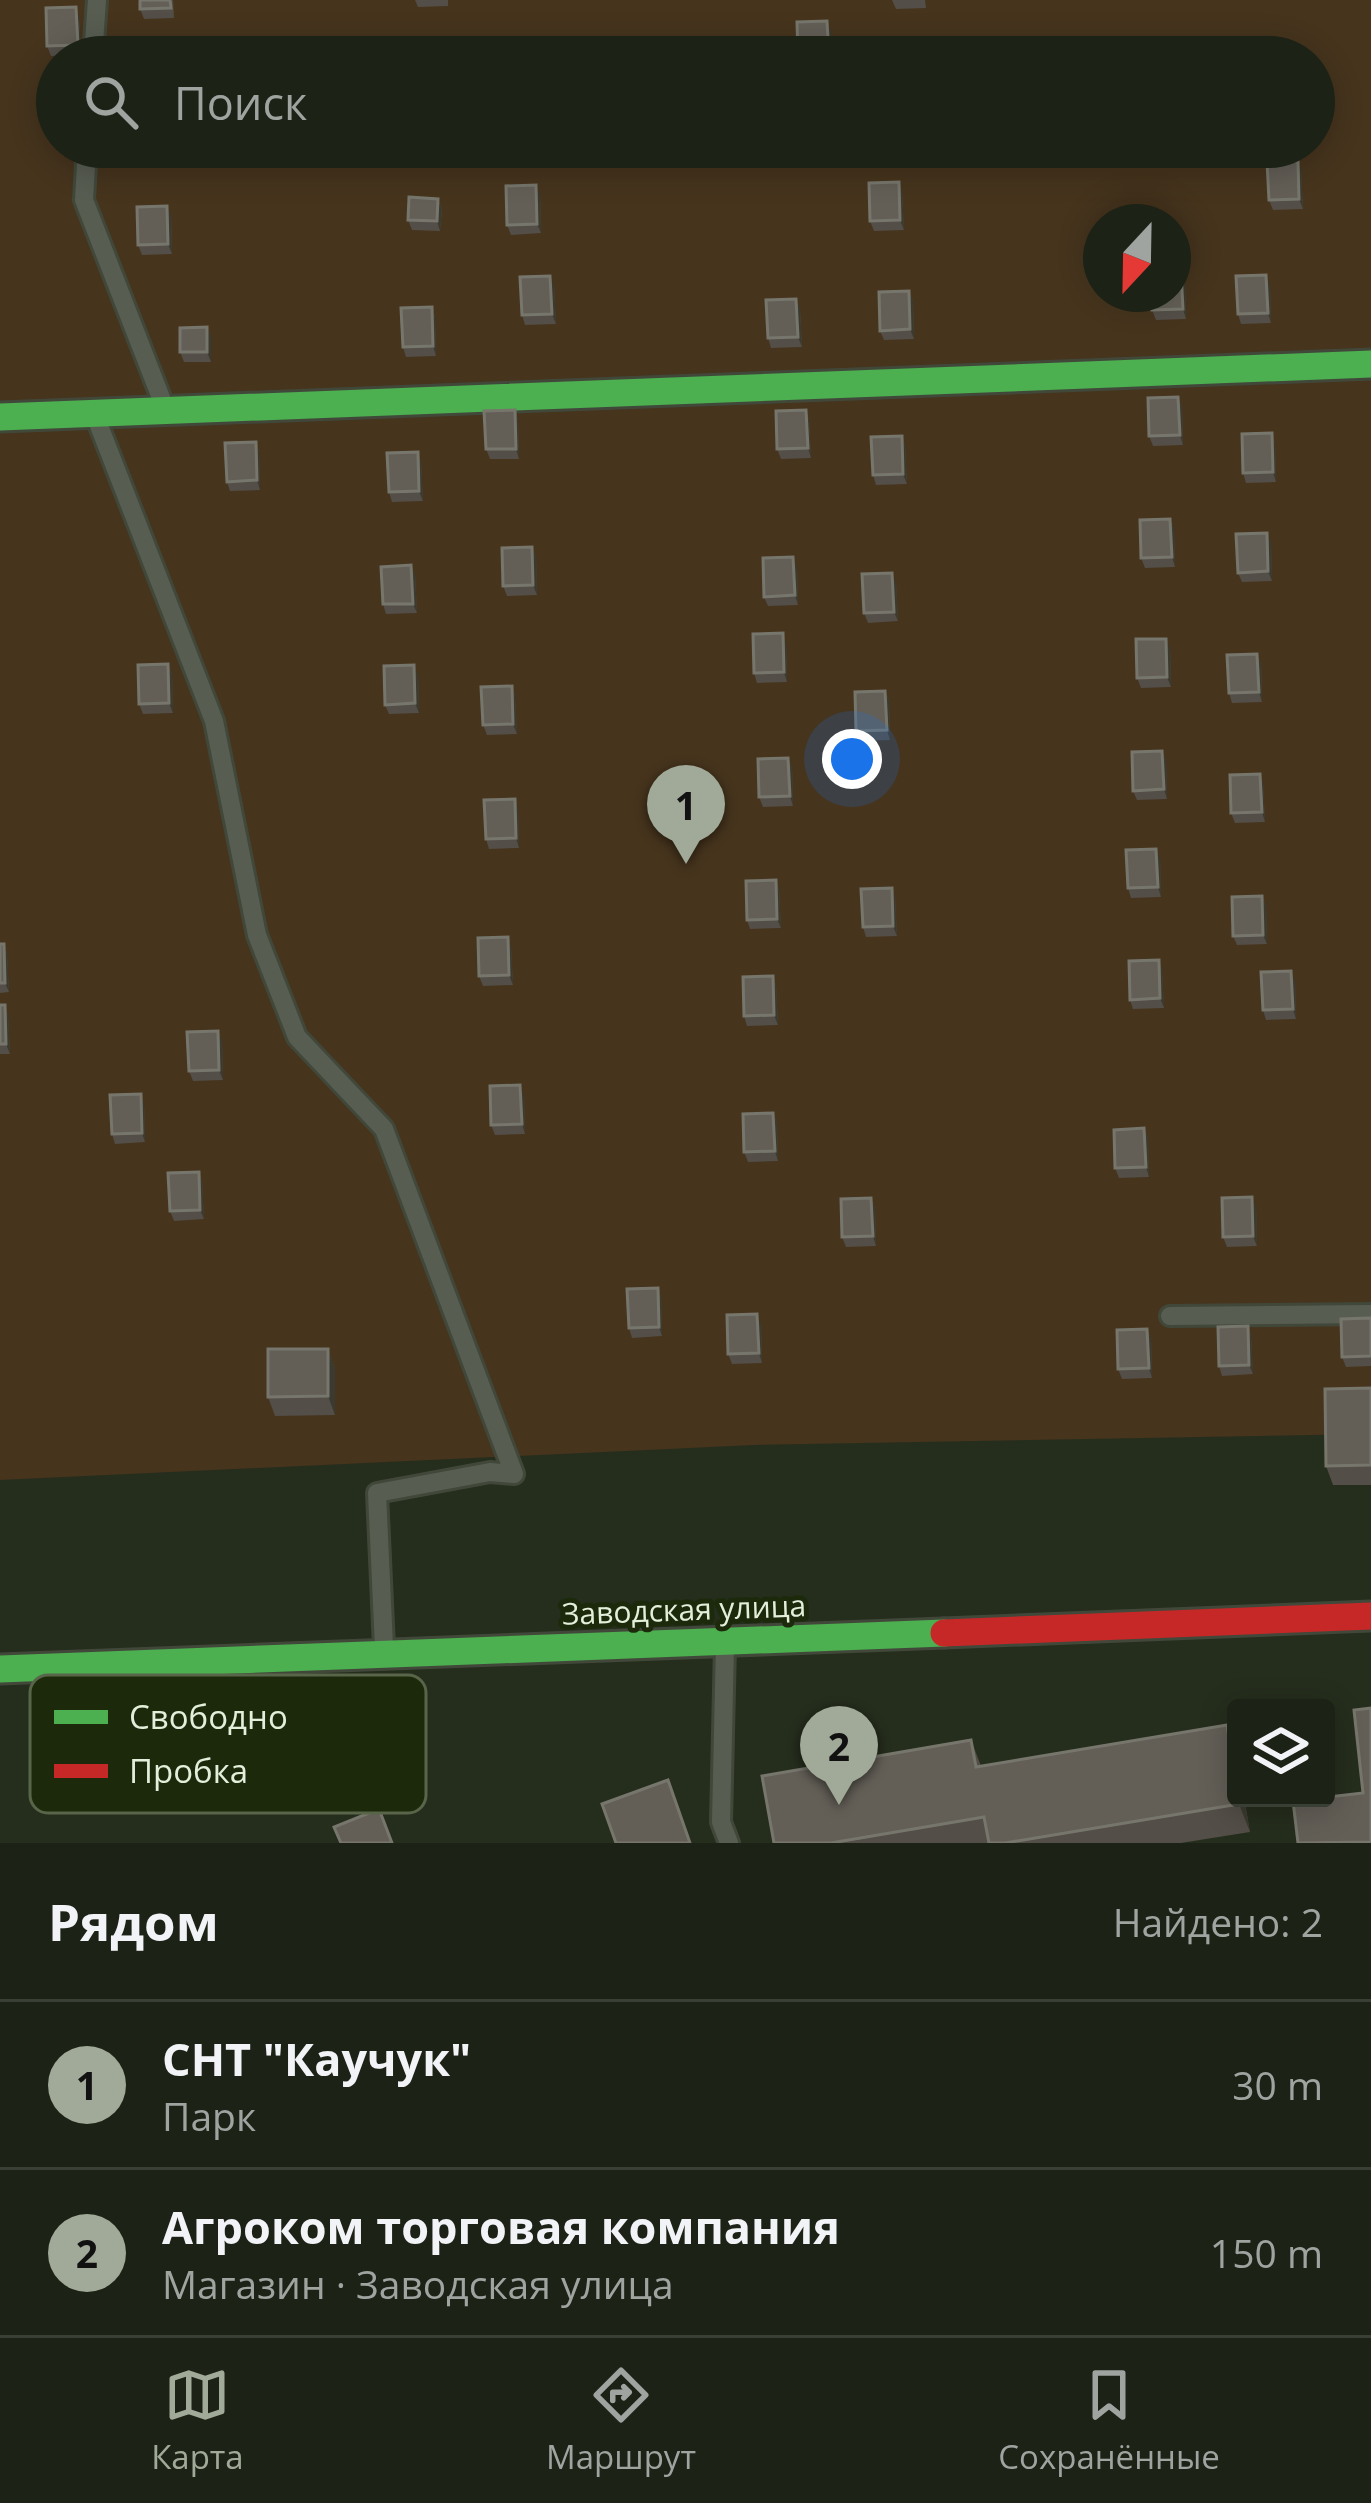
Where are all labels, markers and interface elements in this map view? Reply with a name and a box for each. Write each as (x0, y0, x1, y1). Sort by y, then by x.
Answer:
search box (36, 36, 1335, 168)
icon: search (78, 69, 144, 135)
text: Поиск (174, 72, 307, 133)
north arrow (1083, 204, 1191, 312)
your location (822, 729, 882, 789)
pin: 1 (647, 765, 725, 864)
street label: Заводская улица (561, 1584, 807, 1634)
legend (30, 1675, 426, 1813)
text: Свободно (129, 1694, 288, 1739)
map controls (1227, 1699, 1335, 1807)
button: layers (1227, 1699, 1335, 1807)
pin: 2 (800, 1706, 878, 1805)
text: Пробка (129, 1748, 248, 1793)
text: Рядом (48, 1886, 219, 1956)
text: Найдено: 2 (1113, 1895, 1323, 1948)
text: СНТ "Каучук" (162, 2028, 471, 2089)
text: 1 (76, 2058, 98, 2111)
text: 30 m (1232, 2058, 1323, 2111)
text: Парк (162, 2089, 256, 2142)
text: Агроком торговая компания (162, 2196, 840, 2257)
text: 2 (76, 2226, 98, 2279)
text: 150 m (1210, 2226, 1323, 2279)
text: Магазин · Заводская улица (162, 2257, 674, 2310)
tab: Карта (151, 2362, 244, 2479)
tab: Маршрут (546, 2362, 696, 2479)
tab: Сохранённые (998, 2362, 1220, 2479)

